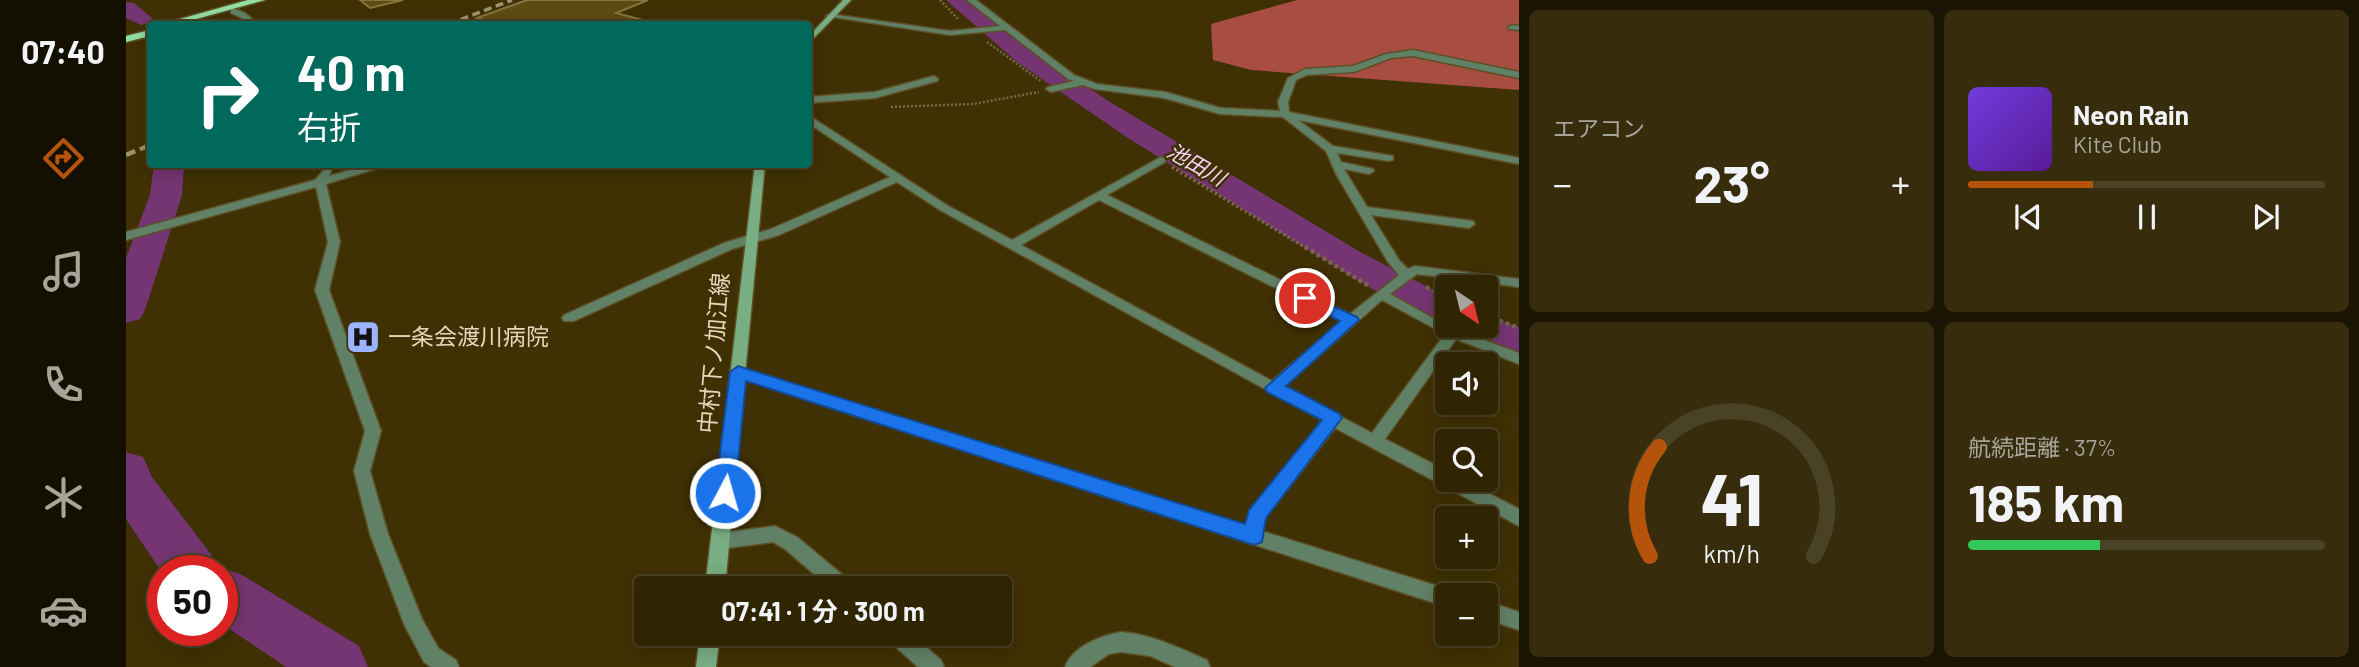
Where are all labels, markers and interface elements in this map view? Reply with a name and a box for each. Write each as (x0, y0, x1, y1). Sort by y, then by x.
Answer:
text: 07:40 (21, 32, 105, 70)
text: 40 m (297, 42, 405, 101)
icon: right (182, 49, 273, 140)
text: Neon Rain (2073, 99, 2189, 130)
text: 右折 (297, 107, 361, 145)
text: エアコン (1553, 114, 1645, 142)
text: Kite Club (2073, 130, 2162, 158)
icon: directions (39, 134, 88, 183)
water label: 池田川 (1163, 137, 1232, 191)
text: 23° (1693, 151, 1770, 213)
text: − (1553, 160, 1572, 206)
text: + (1891, 160, 1910, 206)
icon: previous (2009, 198, 2047, 236)
icon: pause (2128, 198, 2166, 236)
icon: next (2247, 198, 2285, 236)
icon: music (39, 247, 88, 296)
pin (1275, 268, 1335, 328)
street label: 中村下ノ加江線 (692, 271, 734, 434)
north arrow (1435, 275, 1498, 338)
map controls (1435, 275, 1498, 646)
icon: arrive (1286, 279, 1324, 317)
hospital icon: 一条会渡川病院 (344, 318, 382, 356)
place label: 一条会渡川病院 (388, 322, 549, 350)
button: sound (1435, 352, 1498, 415)
icon: phone (39, 360, 88, 409)
button: search (1435, 429, 1498, 492)
text: 航続距離 · 37% (1968, 433, 2116, 461)
text: 41 (1700, 453, 1763, 541)
position arrow (688, 456, 762, 530)
text: 185 km (1968, 470, 2124, 532)
icon: climate (39, 473, 88, 522)
button: + (1435, 506, 1498, 569)
text: km/h (1703, 537, 1760, 567)
speed limit sign: 50 (147, 555, 238, 646)
button: − (1435, 583, 1498, 646)
icon: car (39, 586, 88, 635)
text: 07:41 · 1 分 · 300 m (721, 595, 925, 626)

